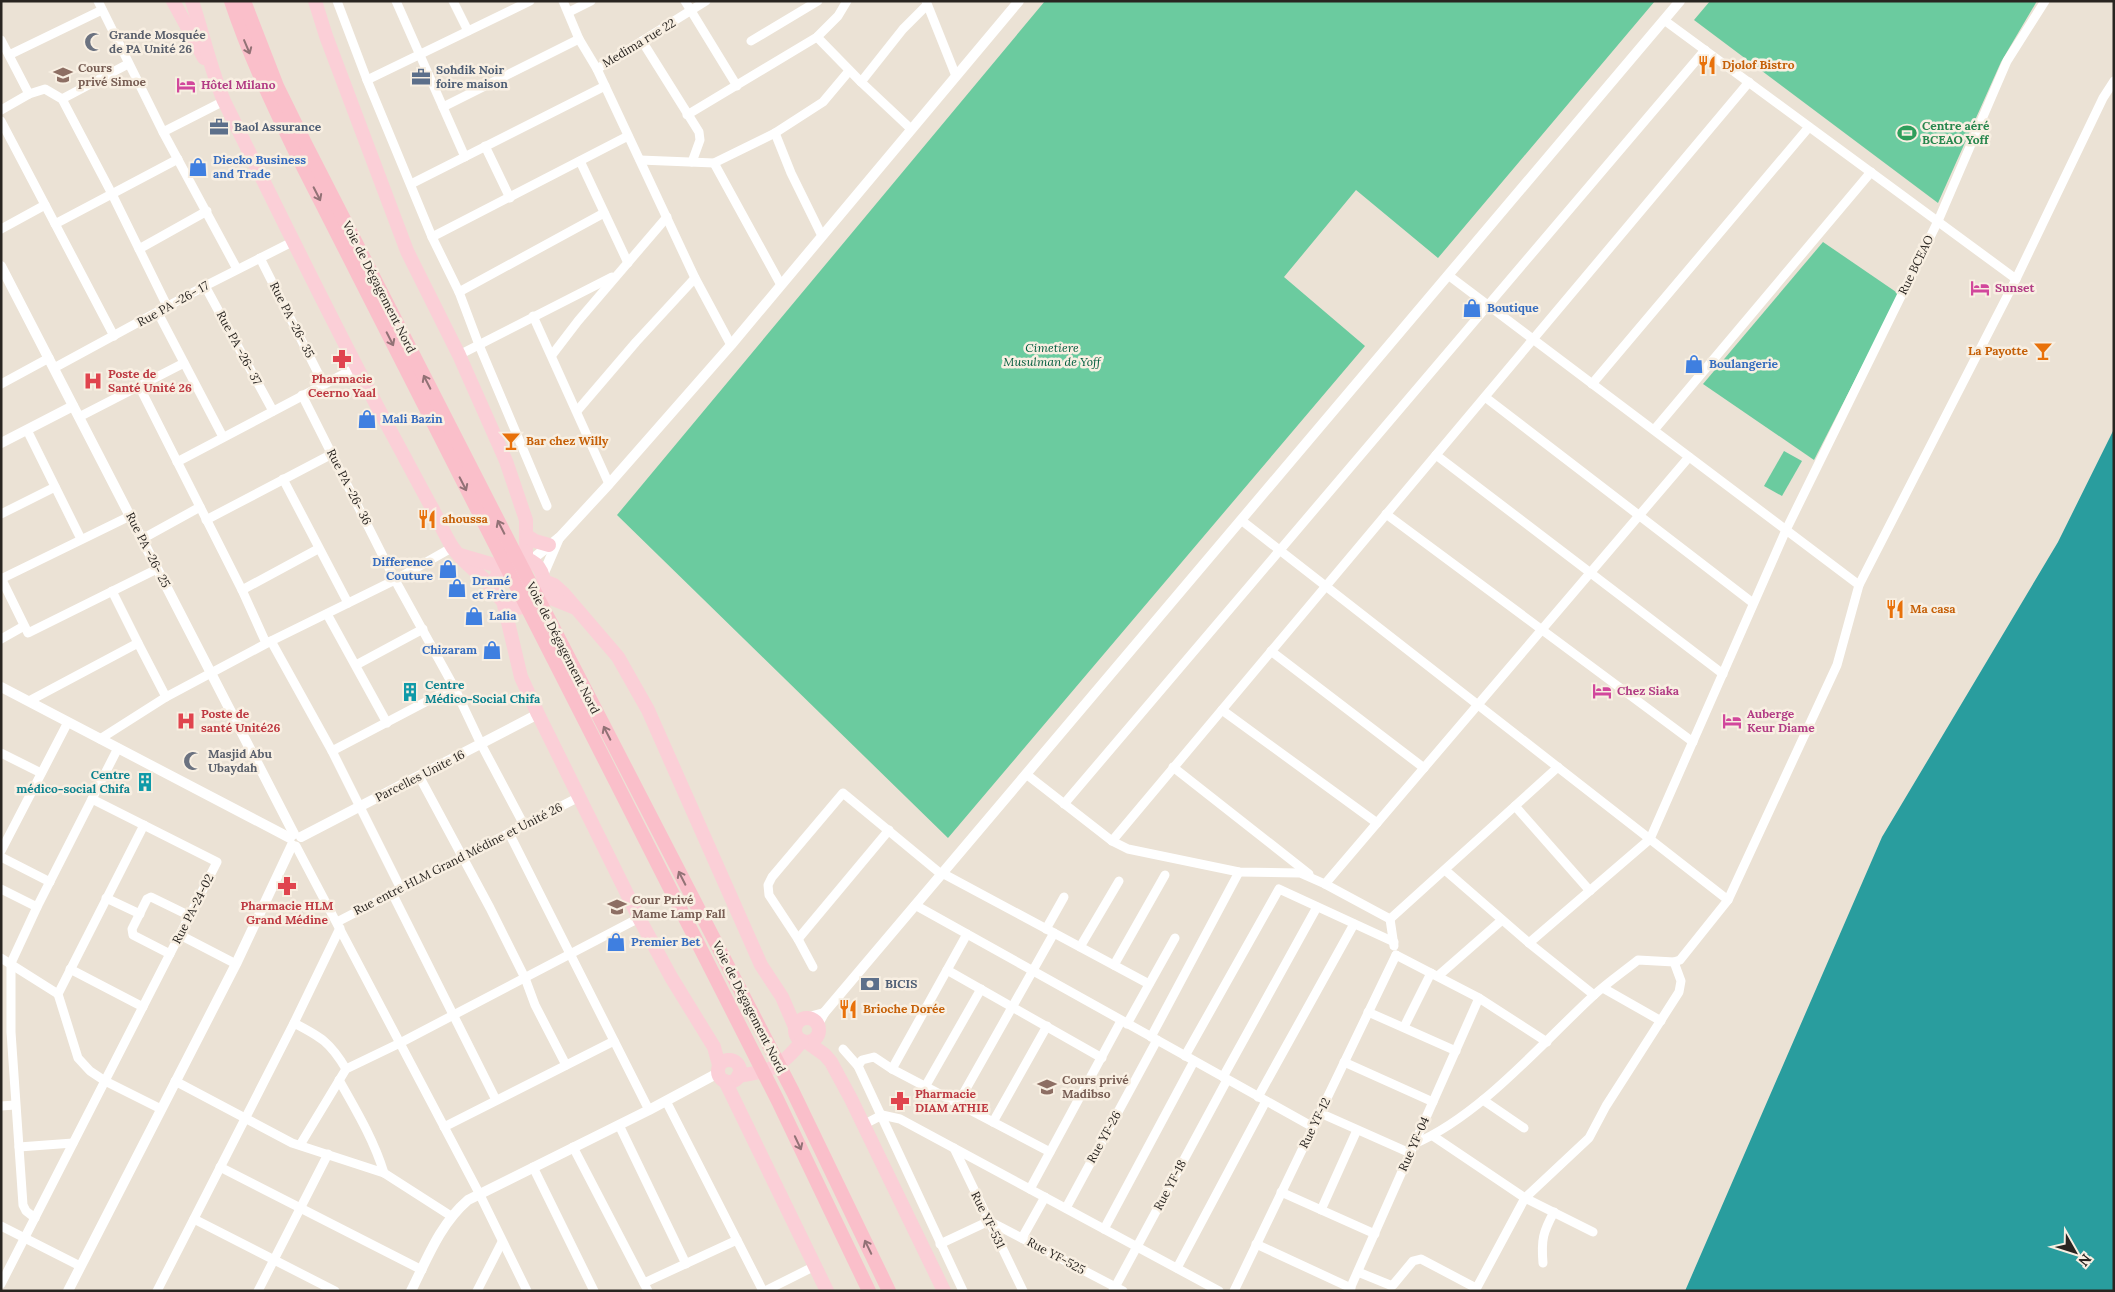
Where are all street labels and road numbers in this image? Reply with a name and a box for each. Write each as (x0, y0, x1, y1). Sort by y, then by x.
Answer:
street label: Medima rue 22 (599, 15, 678, 70)
street label: Voie de Dégagement Nord (339, 217, 419, 355)
street label: Rue BCEAO (1895, 232, 1936, 297)
street label: Rue PA -26- 17 (134, 277, 212, 329)
street label: Rue PA -26- 35 (267, 279, 318, 360)
street label: Rue PA -26- 37 (214, 308, 265, 388)
street label: Rue PA -26- 36 (324, 446, 375, 527)
street label: Rue PA -26- 25 (123, 509, 174, 590)
street label: Voie de Dégagement Nord (523, 578, 603, 716)
street label: Parcelles Unite 16 (372, 746, 467, 805)
street label: Rue entre HLM Grand Médine et Unité 26 (351, 799, 565, 918)
street label: Rue PA-24-02 (169, 871, 217, 946)
street label: Voie de Dégagement Nord (709, 937, 789, 1075)
street label: Rue YF-12 (1296, 1095, 1333, 1151)
street label: Rue YF-26 (1083, 1108, 1124, 1165)
street label: Rue YF-04 (1395, 1114, 1432, 1173)
street label: Rue YF-18 (1150, 1157, 1189, 1213)
street label: Rue YF-531 (968, 1189, 1009, 1251)
street label: Rue YF-525 (1025, 1234, 1088, 1277)

